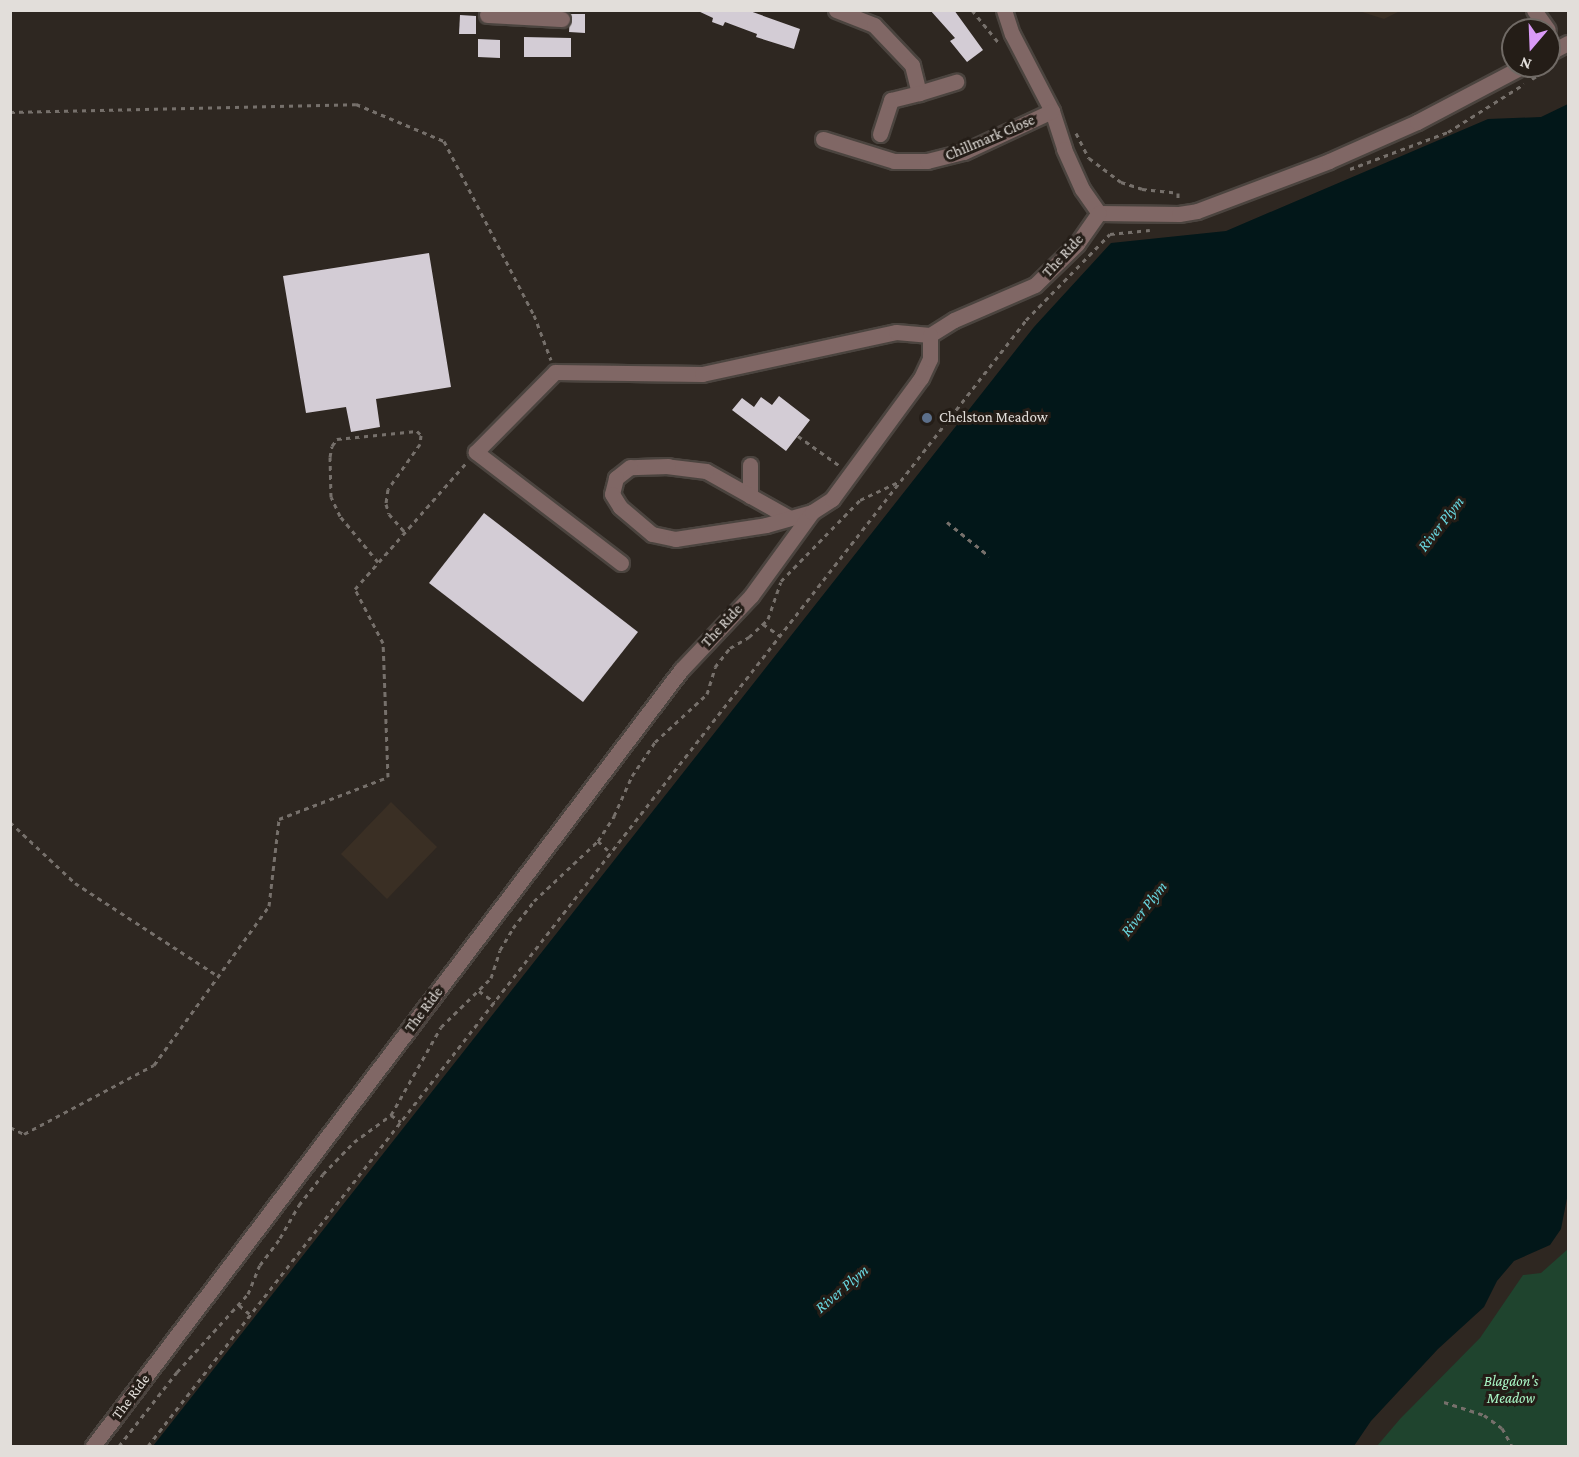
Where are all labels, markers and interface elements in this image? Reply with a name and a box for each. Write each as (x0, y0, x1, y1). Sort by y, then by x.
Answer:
north arrow (1501, 18, 1561, 78)
text: N (1518, 54, 1534, 73)
street label: Chillmark Close (942, 111, 1038, 165)
street label: The Ride (1039, 231, 1087, 281)
place label: Chelston Meadow (939, 409, 1048, 427)
marker: Chelston Meadow (920, 411, 934, 425)
water label: River Plym (1414, 493, 1468, 555)
street label: The Ride (698, 601, 746, 651)
water label: River Plym (1117, 878, 1171, 940)
street label: The Ride (401, 984, 447, 1036)
water label: River Plym (811, 1261, 873, 1317)
street label: The Ride (108, 1371, 154, 1423)
park label: Blagdon's Meadow (1484, 1372, 1538, 1407)

